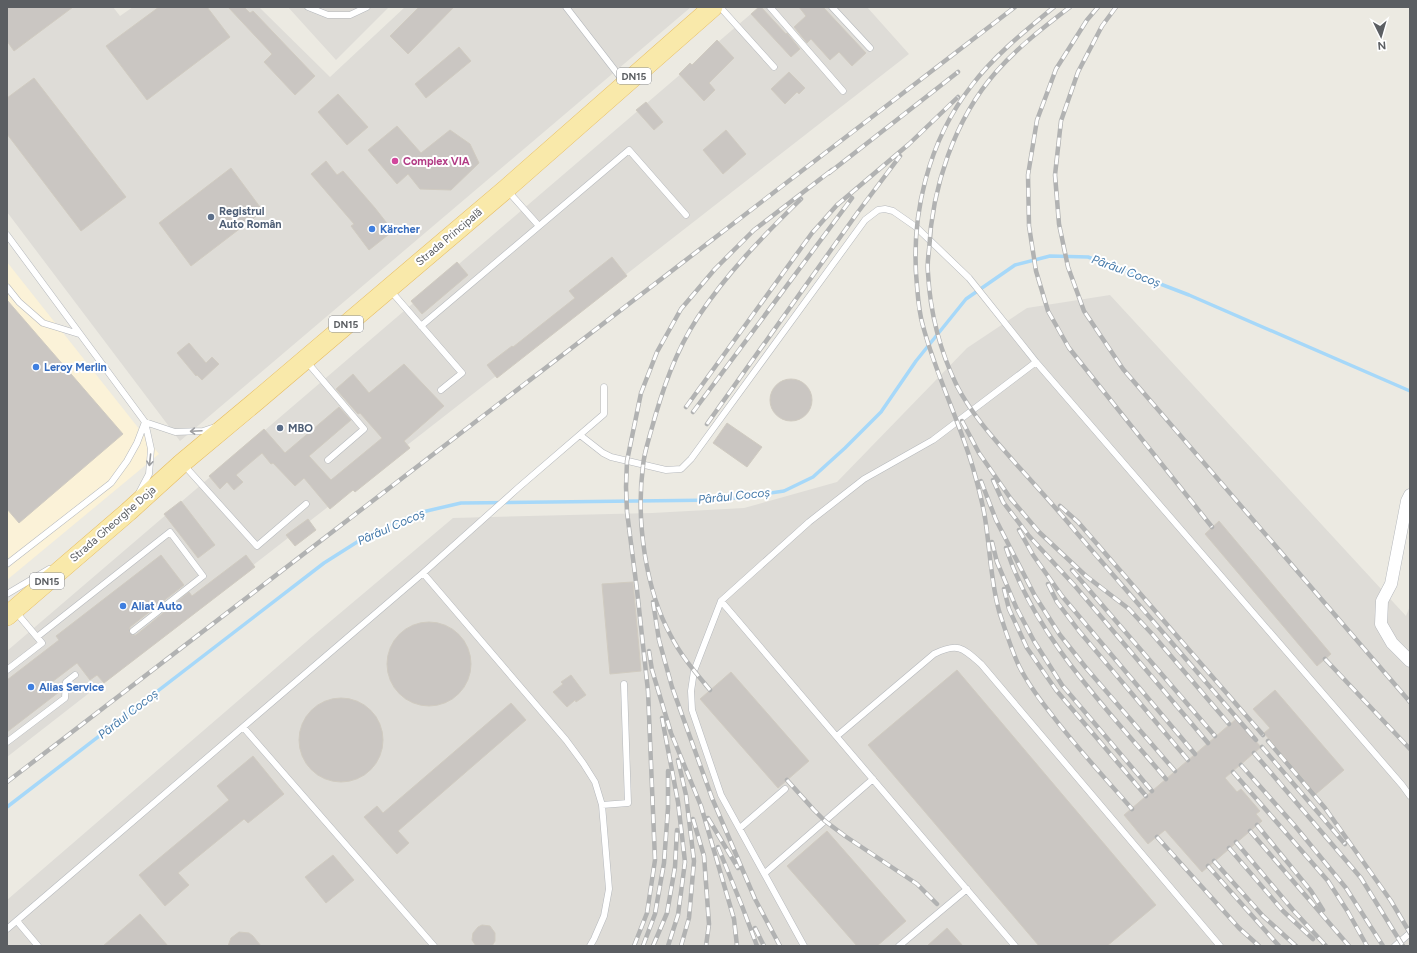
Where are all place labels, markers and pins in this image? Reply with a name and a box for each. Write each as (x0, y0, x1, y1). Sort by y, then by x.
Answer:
place label: Complex VIA (403, 155, 470, 168)
marker: Complex VIA (390, 156, 400, 166)
place label: Registrul Auto Român (219, 205, 282, 231)
marker: Registrul Auto Român (206, 212, 216, 222)
place label: Kärcher (380, 223, 421, 236)
marker: Kärcher (367, 224, 377, 234)
place label: Leroy Merlin (44, 361, 107, 374)
marker: Leroy Merlin (31, 362, 41, 372)
place label: MBO (288, 422, 313, 435)
marker: MBO (275, 423, 285, 433)
place label: Aliat Auto (131, 600, 183, 613)
marker: Aliat Auto (118, 601, 128, 611)
place label: Alias Service (39, 681, 104, 694)
marker: Alias Service (26, 682, 36, 692)

